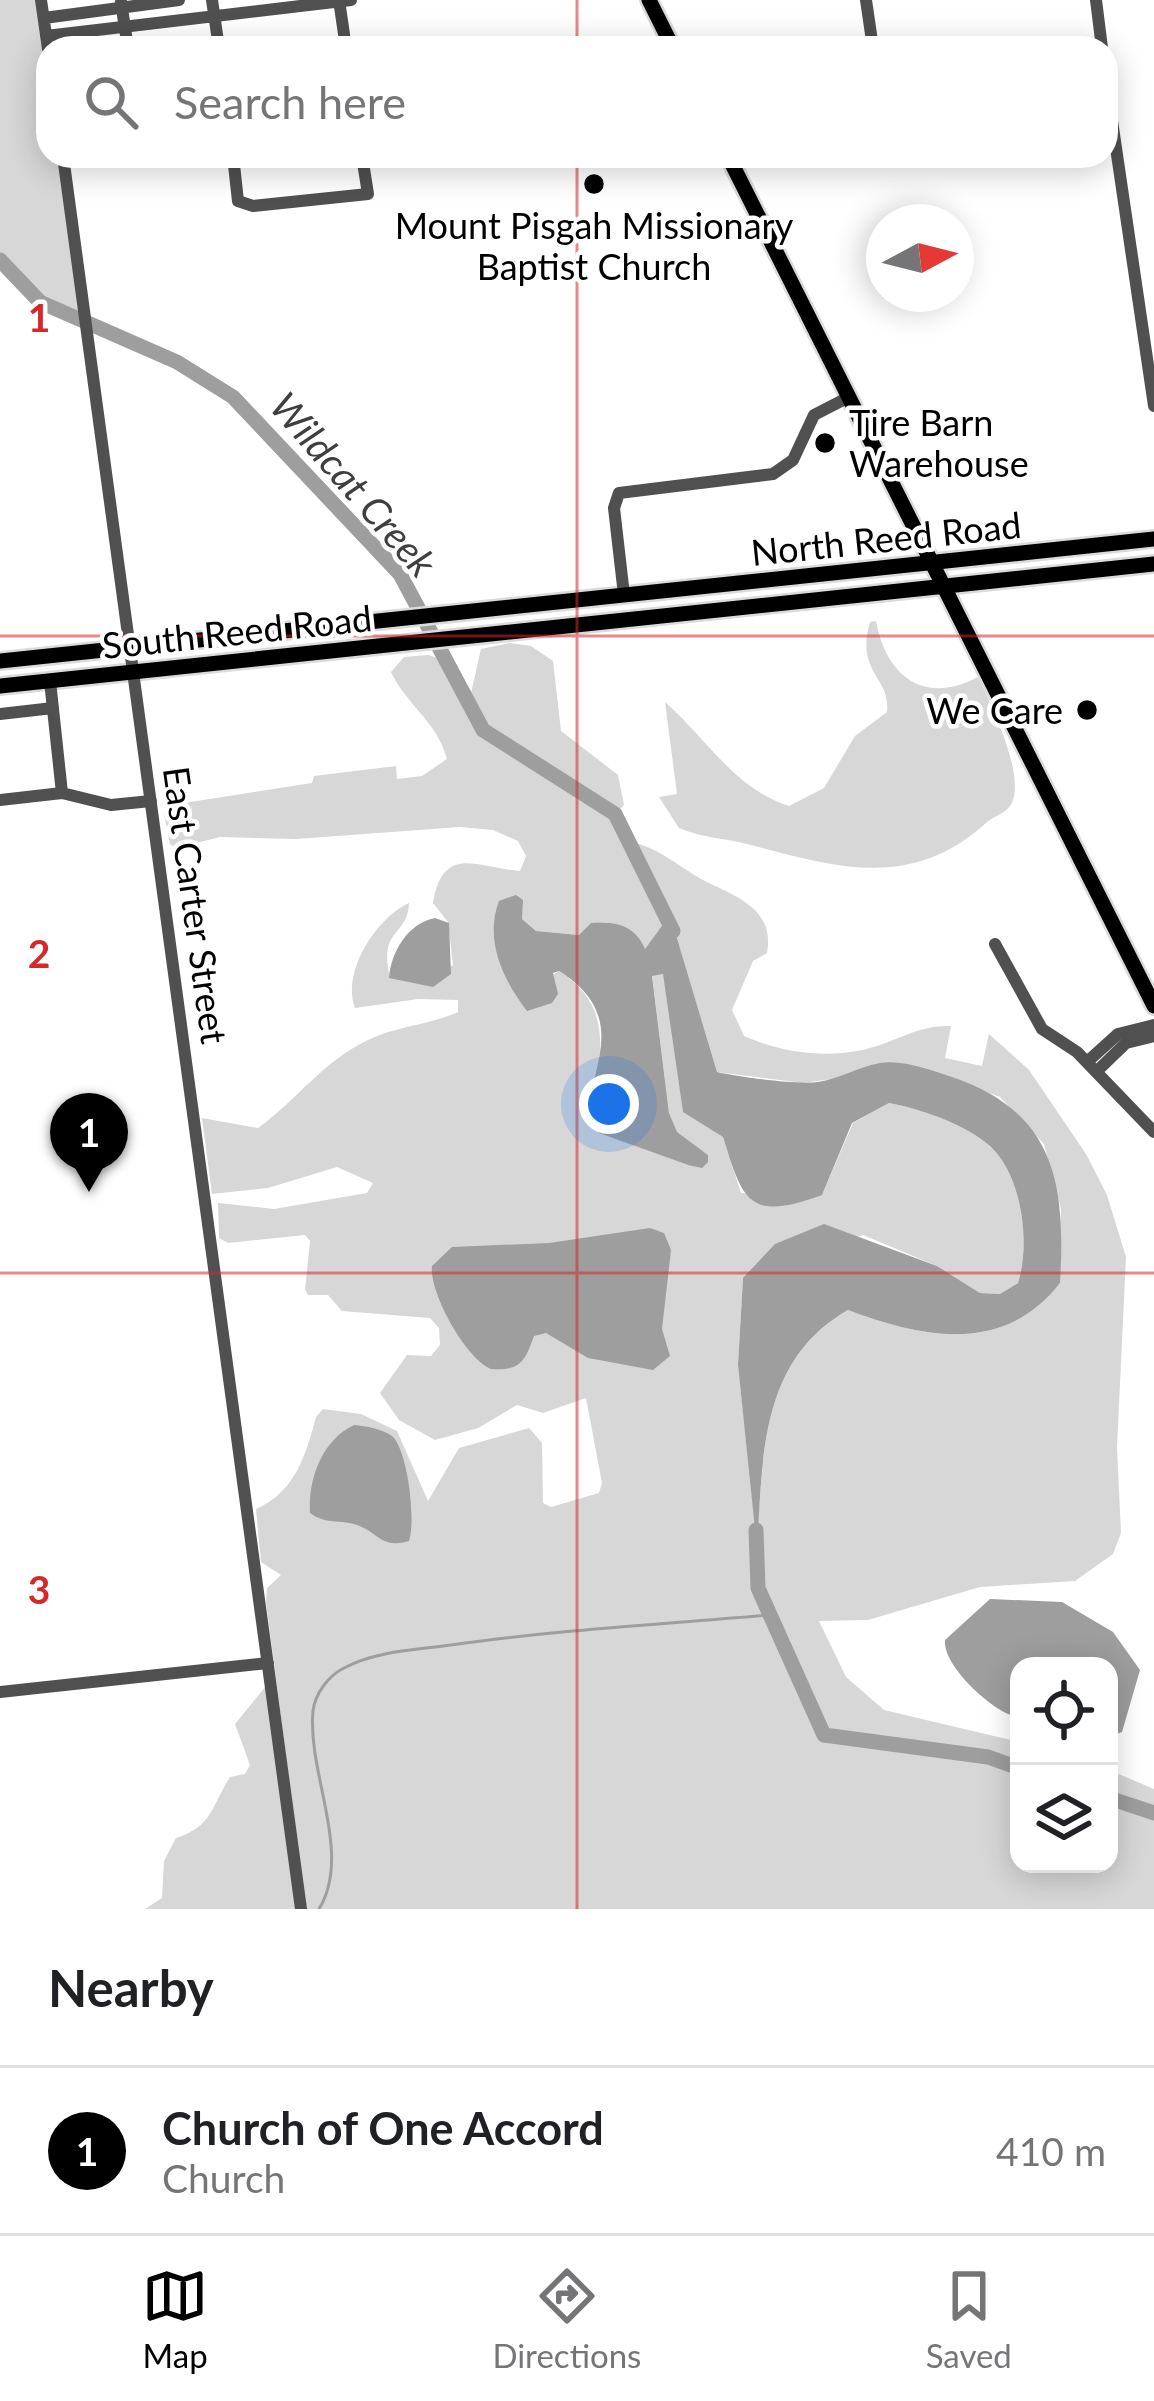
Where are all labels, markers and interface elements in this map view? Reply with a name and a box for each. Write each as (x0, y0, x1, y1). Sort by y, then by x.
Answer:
search box (36, 36, 1118, 168)
icon: search (78, 69, 144, 135)
text: Search here (174, 75, 406, 129)
marker: Mount Pisgah Missionary Baptist Church (581, 171, 607, 197)
place label: Mount Pisgah Missionary Baptist Church (395, 203, 794, 288)
north arrow (866, 204, 974, 312)
text: 1 (28, 294, 50, 340)
water label: Wildcat Creek (262, 383, 447, 586)
place label: Tire Barn Warehouse (849, 400, 1029, 485)
marker: Tire Barn Warehouse (812, 430, 838, 456)
street label: North Reed Road (749, 502, 1023, 574)
street label: South Reed Road (100, 595, 374, 667)
place label: We Care (926, 688, 1063, 732)
marker: We Care (1074, 697, 1100, 723)
street label: East Carter Street (155, 764, 237, 1046)
text: 2 (28, 930, 50, 976)
your location (579, 1074, 639, 1134)
pin: 1 (50, 1093, 128, 1192)
text: 3 (28, 1566, 50, 1612)
map controls (1010, 1657, 1118, 1873)
button: locate (1010, 1657, 1118, 1765)
button: layers (1010, 1765, 1118, 1873)
text: Nearby (48, 1957, 214, 2018)
text: Church of One Accord (162, 2101, 604, 2155)
text: 1 (76, 2128, 98, 2174)
text: 410 m (996, 2128, 1106, 2174)
text: Church (162, 2155, 285, 2201)
tab: Map (142, 2263, 208, 2375)
tab: Directions (492, 2263, 641, 2375)
tab: Saved (926, 2263, 1012, 2375)

